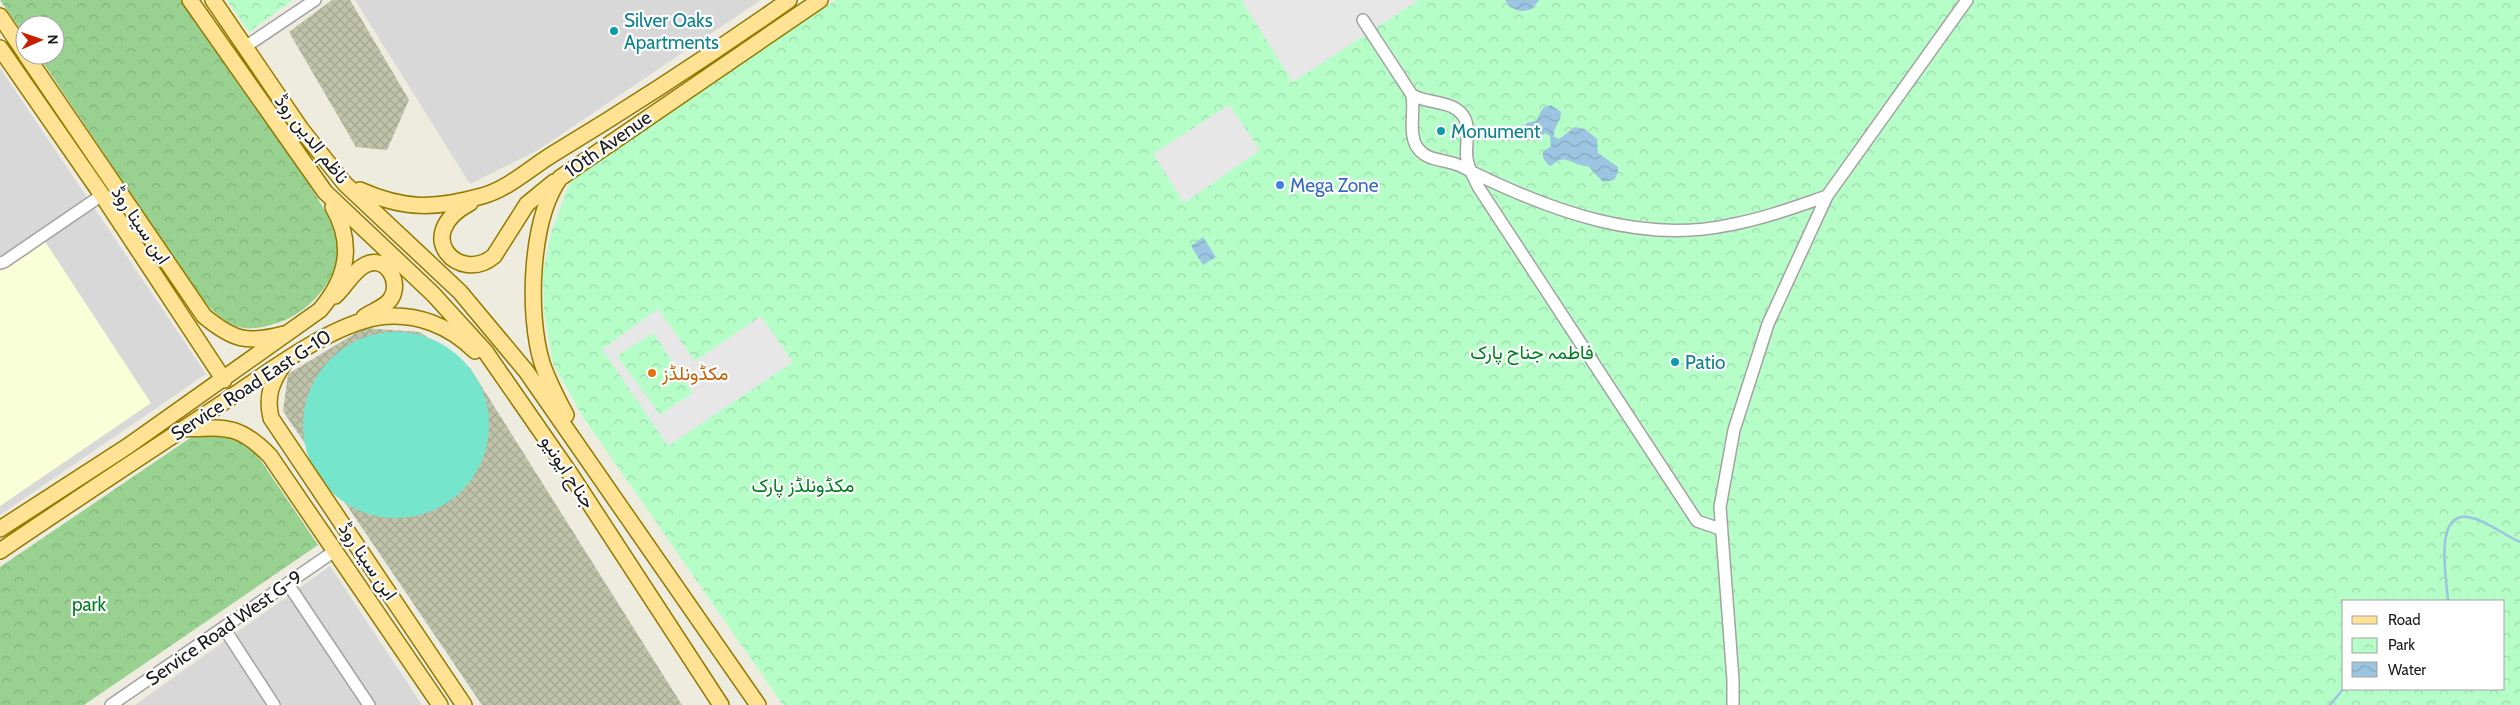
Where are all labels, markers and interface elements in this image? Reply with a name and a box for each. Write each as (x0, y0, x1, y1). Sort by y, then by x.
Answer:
place label: Silver Oaks Apartments (624, 9, 719, 54)
north arrow (15, 15, 65, 65)
marker: Silver Oaks Apartments (608, 25, 620, 37)
text: N (44, 34, 62, 45)
street label: ناظم الدین روڈ (269, 90, 354, 189)
street label: 10th Avenue (560, 106, 656, 182)
place label: Monument (1451, 120, 1541, 143)
marker: Monument (1435, 125, 1447, 137)
place label: Mega Zone (1290, 174, 1379, 197)
marker: Mega Zone (1274, 179, 1286, 191)
street label: ابن سینا روڈ (107, 182, 175, 268)
street label: Service Road East G-10 (167, 325, 335, 445)
park label: فاطمہ جناح پارک (1470, 341, 1594, 366)
place label: Patio (1685, 351, 1725, 374)
marker: Patio (1669, 356, 1681, 368)
place label: مکڈونلڈز (661, 362, 728, 385)
marker: مکڈونلڈز (646, 367, 658, 379)
street label: جناح ایونیو (535, 431, 600, 513)
park label: مکڈونلڈز پارک (752, 474, 855, 499)
street label: ابن سینا روڈ (334, 518, 402, 604)
street label: Service Road West G-9 (142, 565, 306, 691)
park label: park (72, 593, 107, 616)
legend (2342, 600, 2505, 690)
text: Road (2388, 611, 2421, 629)
text: Park (2388, 636, 2415, 654)
text: Water (2388, 661, 2426, 679)

